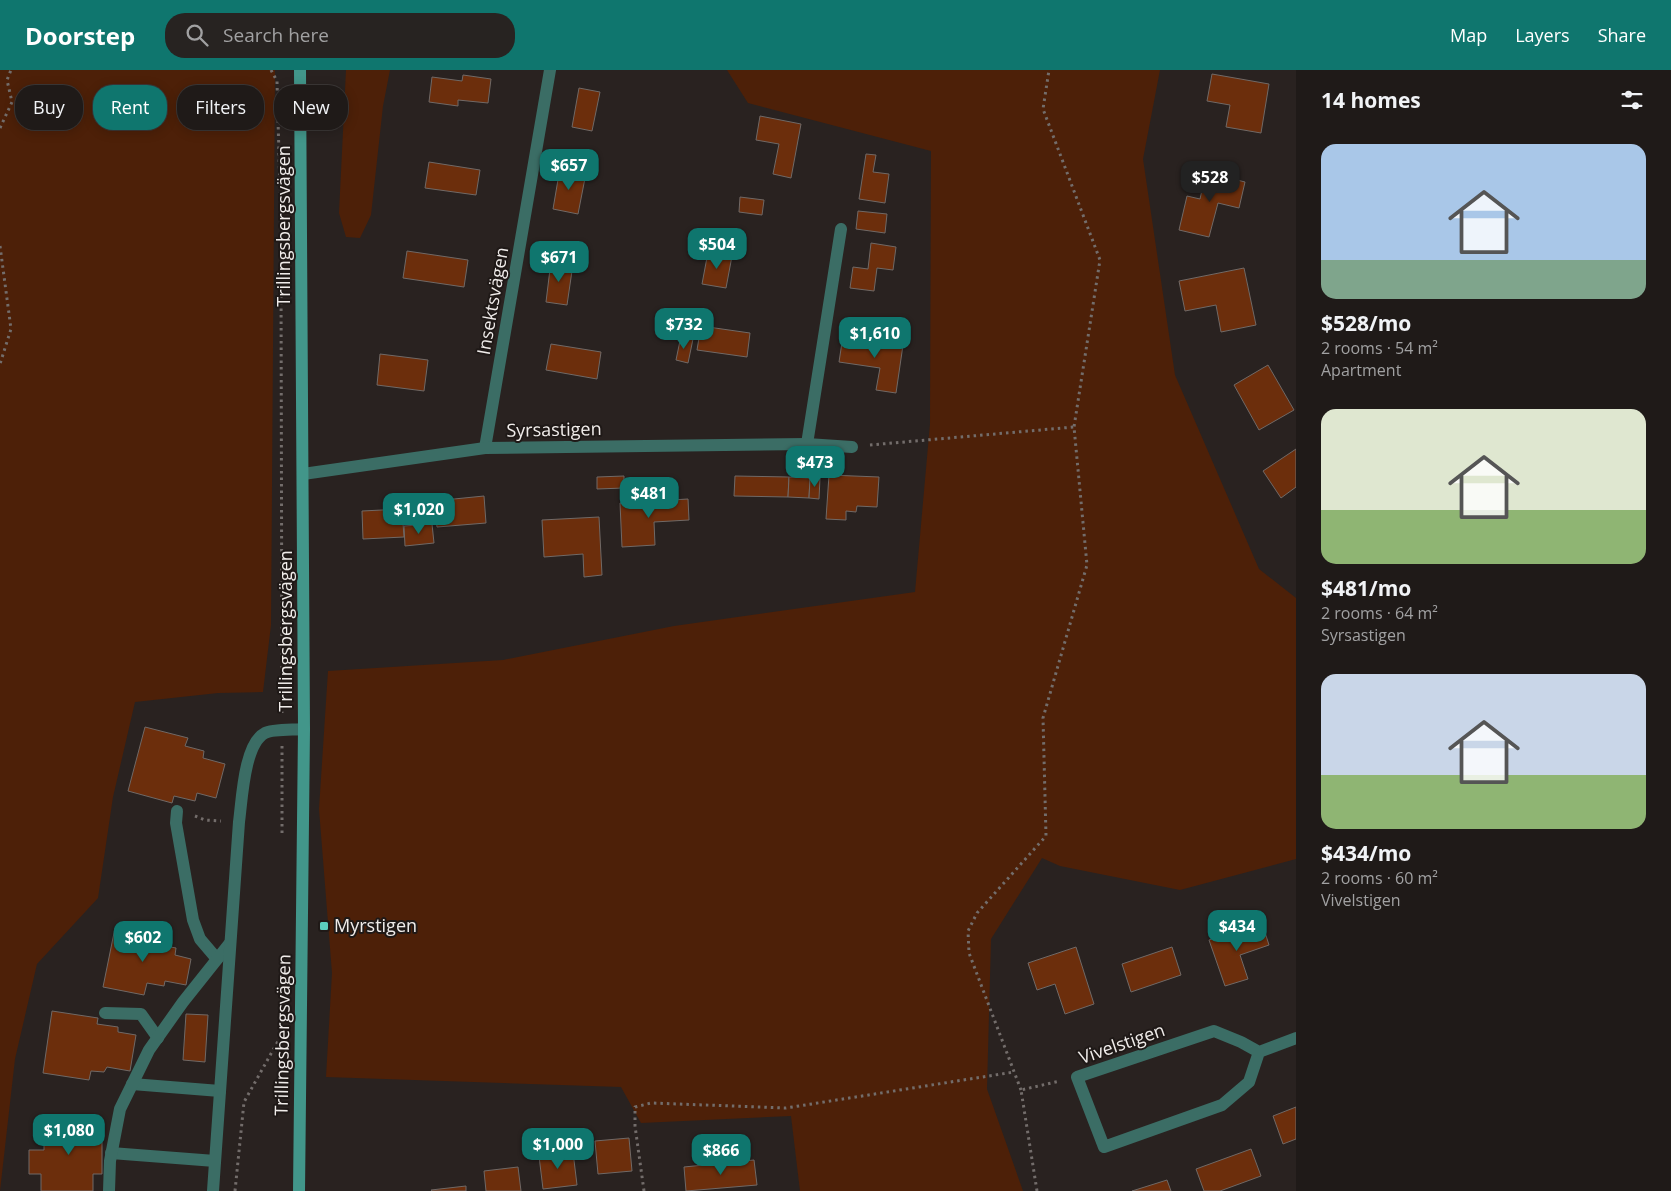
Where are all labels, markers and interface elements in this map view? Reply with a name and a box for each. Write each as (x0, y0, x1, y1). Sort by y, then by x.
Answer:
search box (165, 13, 515, 58)
text: Doorstep (25, 19, 135, 52)
icon: search (183, 21, 211, 49)
text: Search here (223, 22, 329, 48)
text: Map (1450, 23, 1487, 47)
text: Layers (1515, 23, 1570, 47)
text: Share (1598, 23, 1646, 47)
chip: Buy (15, 85, 83, 130)
chip: Rent (93, 85, 167, 130)
chip: Filters (177, 85, 264, 130)
chip: New (274, 85, 348, 130)
text: 14 homes (1321, 86, 1421, 114)
icon: filters (1618, 86, 1646, 114)
street label: Trillingsbergsvägen (271, 145, 295, 307)
pin: $657 (539, 148, 599, 191)
text: $657 (551, 154, 587, 176)
pin: $528 (1180, 160, 1240, 203)
text: $528 (1192, 166, 1228, 188)
icon: home (1439, 177, 1529, 267)
pin: $504 (687, 228, 747, 270)
text: $504 (699, 233, 735, 255)
pin: $671 (529, 240, 589, 283)
street label: Insektsvägen (471, 245, 513, 357)
text: $671 (541, 246, 577, 268)
pin: $732 (654, 308, 714, 350)
text: $528/mo (1321, 309, 1411, 337)
text: $732 (666, 313, 702, 335)
pin: $1,610 (834, 316, 916, 359)
text: $1,610 (850, 322, 900, 344)
text: 2 rooms · 54 m² (1321, 337, 1438, 359)
text: Apartment (1321, 359, 1401, 381)
street label: Syrsastigen (506, 416, 602, 442)
icon: home (1439, 442, 1529, 532)
pin: $473 (785, 446, 845, 488)
text: $473 (797, 451, 833, 473)
pin: $481 (619, 476, 679, 519)
text: $481 (631, 482, 667, 504)
pin: $1,020 (378, 492, 460, 535)
text: $1,020 (394, 498, 444, 520)
street label: Trillingsbergsvägen (273, 550, 297, 712)
text: $481/mo (1321, 574, 1411, 602)
text: 2 rooms · 64 m² (1321, 602, 1438, 624)
text: Syrsastigen (1321, 624, 1406, 646)
icon: home (1439, 707, 1529, 797)
text: $434/mo (1321, 839, 1411, 867)
text: 2 rooms · 60 m² (1321, 867, 1438, 889)
text: Vivelstigen (1321, 889, 1400, 911)
pin: $434 (1207, 910, 1267, 952)
place label: Myrstigen (334, 913, 417, 937)
text: $434 (1219, 915, 1255, 937)
pin: $602 (113, 920, 173, 963)
marker: Myrstigen (318, 920, 330, 932)
text: $602 (125, 926, 161, 948)
street label: Trillingsbergsvägen (269, 954, 295, 1116)
street label: Vivelstigen (1076, 1017, 1168, 1069)
pin: $1,080 (28, 1114, 110, 1156)
text: $1,080 (44, 1119, 94, 1141)
pin: $1,000 (517, 1128, 599, 1170)
text: $1,000 (533, 1133, 583, 1155)
pin: $866 (691, 1134, 751, 1176)
text: $866 (703, 1139, 739, 1161)

